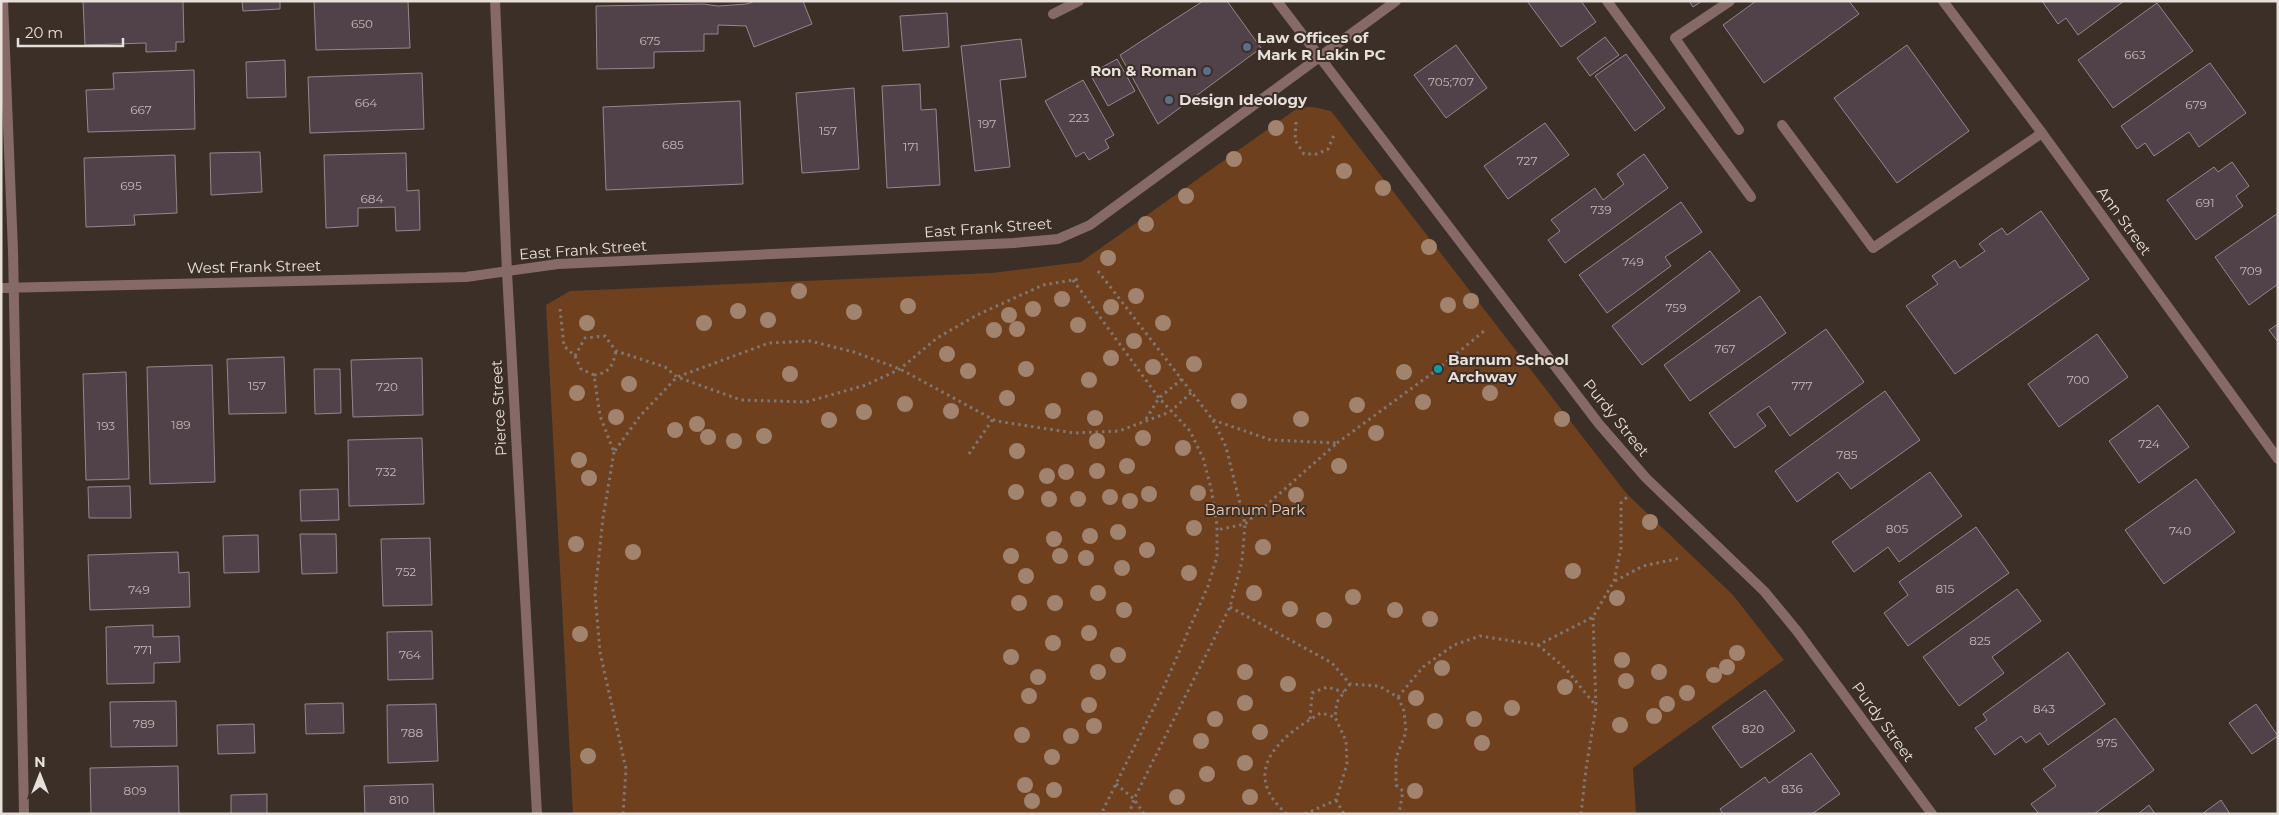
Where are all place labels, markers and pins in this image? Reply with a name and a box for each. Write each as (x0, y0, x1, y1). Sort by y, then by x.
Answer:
place label: Law Offices of Mark R Lakin PC (1257, 28, 1386, 64)
marker: Law Offices of Mark R Lakin PC (1241, 41, 1253, 53)
place label: Ron & Roman (1090, 61, 1197, 80)
marker: Ron & Roman (1201, 65, 1213, 77)
place label: Design Ideology (1179, 90, 1308, 109)
marker: Design Ideology (1163, 94, 1175, 106)
place label: Barnum School Archway (1447, 350, 1569, 386)
marker: Barnum School Archway (1432, 363, 1444, 375)

